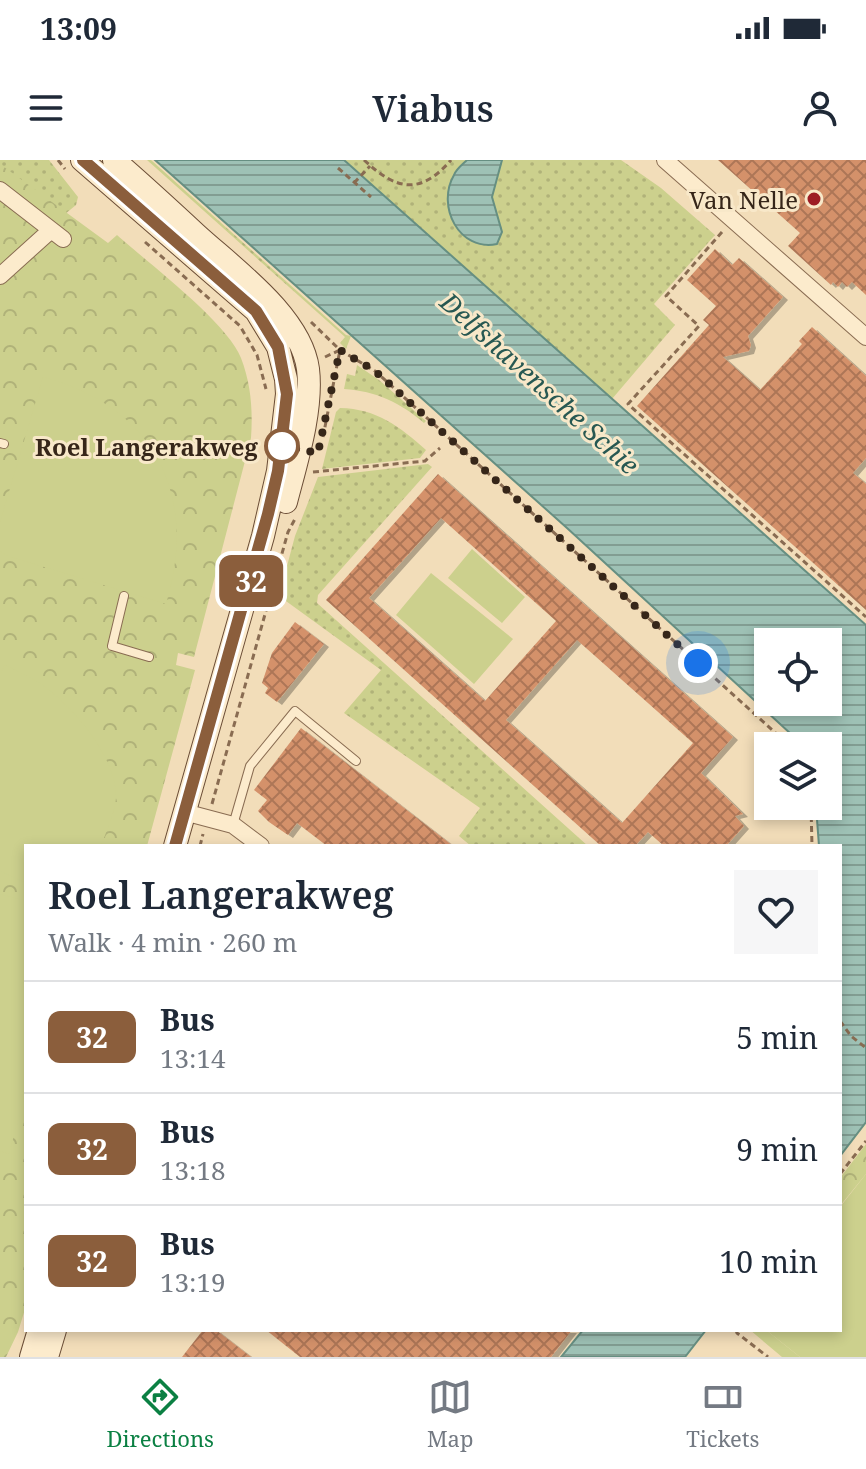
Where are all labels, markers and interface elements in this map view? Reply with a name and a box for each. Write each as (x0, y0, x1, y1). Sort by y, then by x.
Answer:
text: 13:09 (40, 8, 117, 49)
text: Viabus (372, 84, 494, 133)
icon: menu (24, 86, 68, 130)
icon: person (798, 86, 842, 130)
place label: Van Nelle (689, 183, 798, 216)
marker: Van Nelle (805, 190, 823, 208)
water label: Delfshavensche Schie (432, 283, 647, 482)
marker: Roel Langerakweg (265, 429, 299, 463)
place label: Roel Langerakweg (35, 430, 259, 463)
line badge: 32 (215, 555, 287, 607)
text: 32 (235, 562, 267, 600)
map controls (754, 628, 842, 820)
button: locate (754, 628, 842, 716)
your location (678, 643, 718, 683)
button: layers (754, 732, 842, 820)
text: Roel Langerakweg (48, 868, 394, 920)
button: heart (734, 870, 818, 954)
text: Walk · 4 min · 260 m (48, 924, 297, 960)
text: Bus (160, 999, 215, 1040)
text: 5 min (736, 1017, 818, 1058)
text: 32 (76, 1018, 108, 1056)
text: 13:14 (160, 1040, 226, 1076)
text: Bus (160, 1111, 215, 1152)
text: 9 min (736, 1129, 818, 1170)
text: 32 (76, 1130, 108, 1168)
text: 13:18 (160, 1152, 226, 1188)
text: Bus (160, 1223, 215, 1264)
text: 10 min (719, 1241, 818, 1282)
text: 32 (76, 1242, 108, 1280)
text: 13:19 (160, 1264, 226, 1300)
tab: Directions (106, 1375, 214, 1453)
tab: Map (427, 1375, 473, 1453)
tab: Tickets (686, 1375, 760, 1453)

